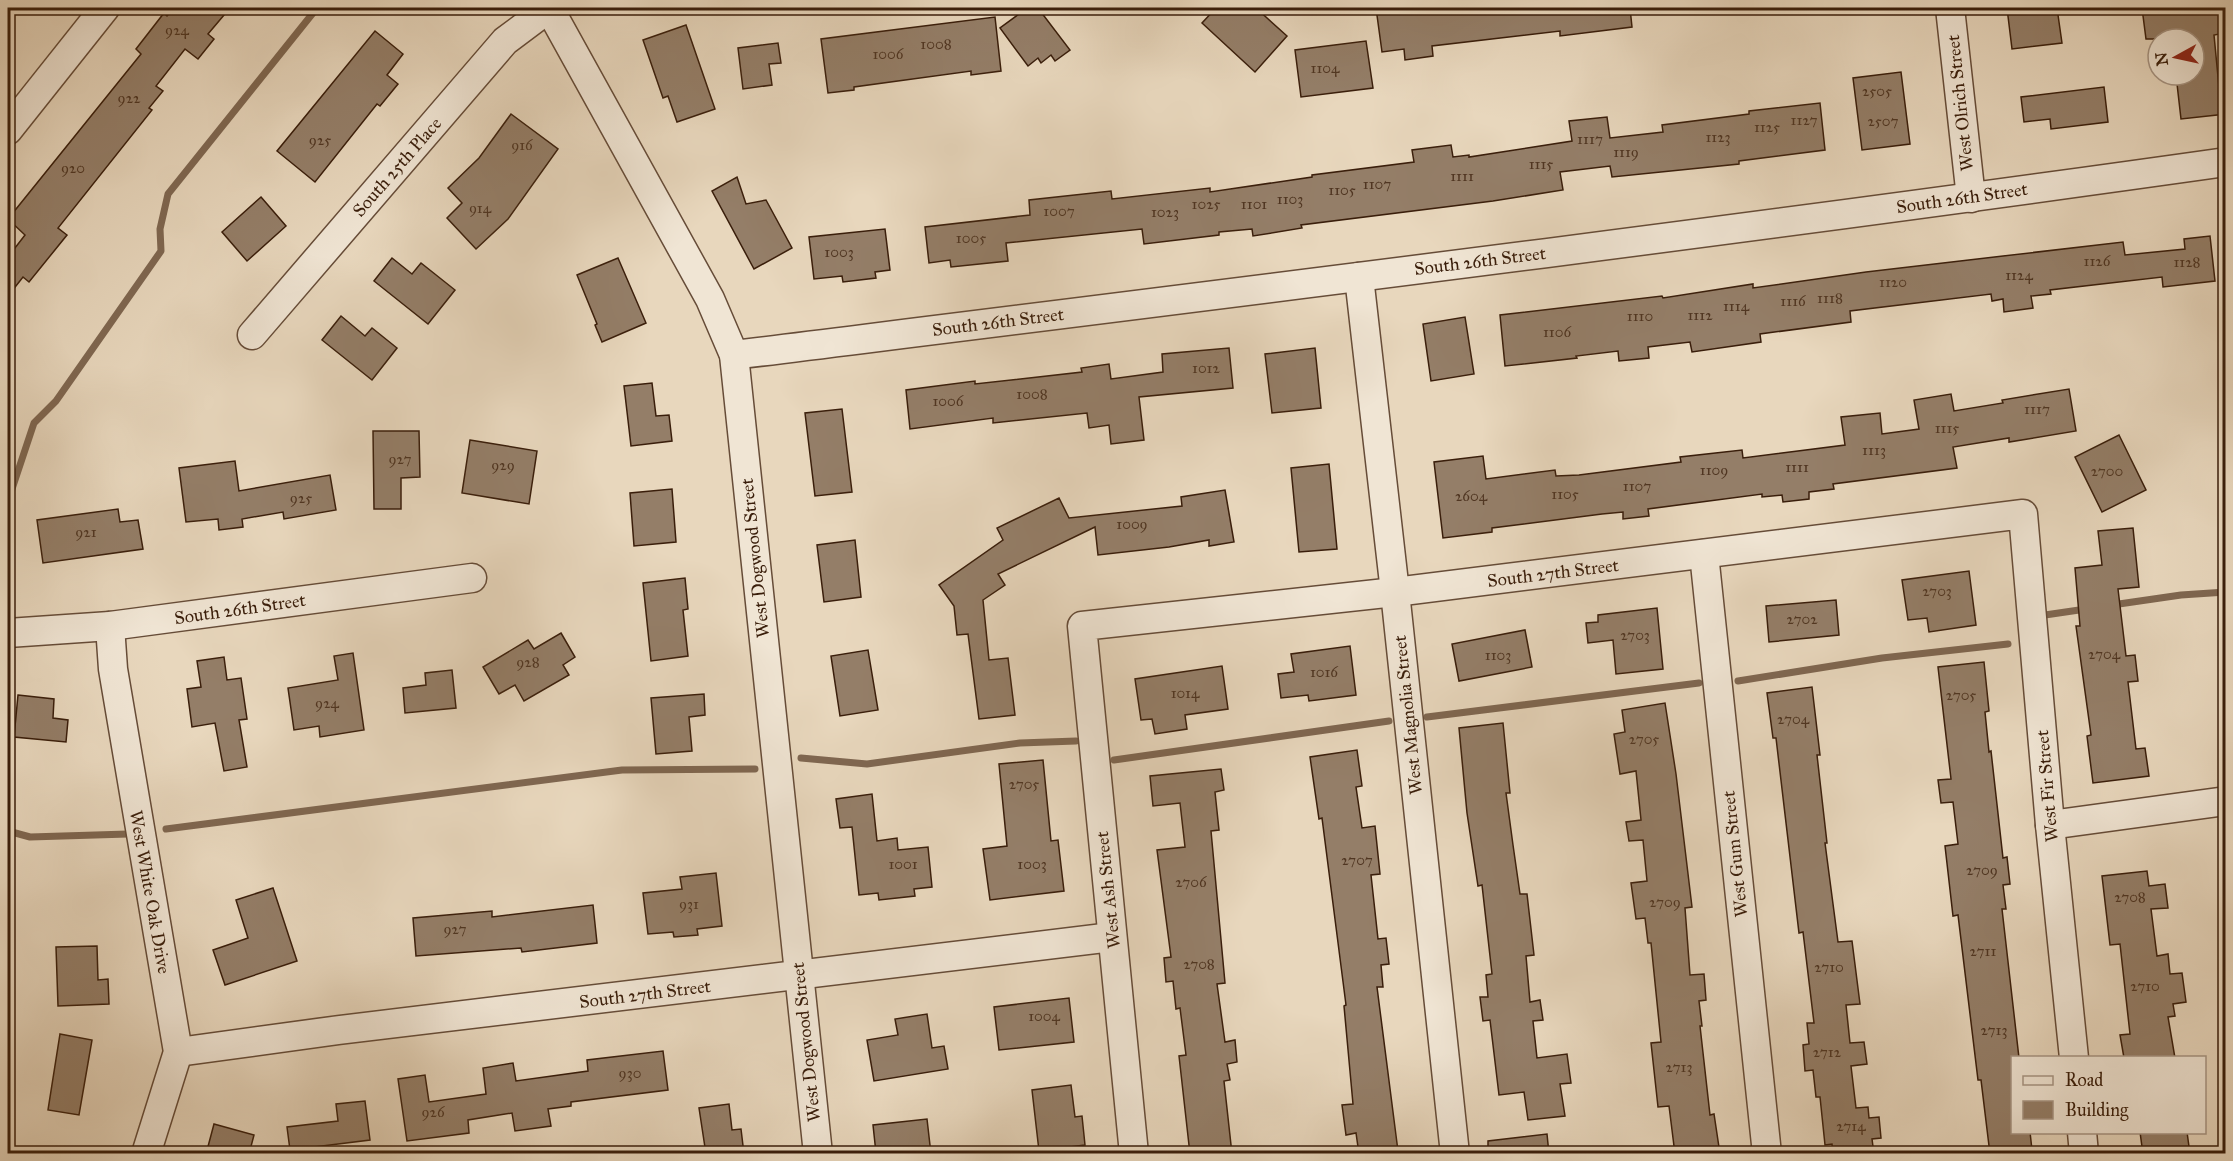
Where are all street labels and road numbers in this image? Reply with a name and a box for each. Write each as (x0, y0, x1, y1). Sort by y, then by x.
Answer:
street label: West Olrich Street (1942, 33, 1978, 172)
street label: South 25th Place (348, 113, 446, 221)
street label: South 26th Street (1895, 178, 2030, 218)
street label: South 26th Street (1413, 242, 1548, 280)
street label: South 26th Street (931, 303, 1066, 341)
street label: West Dogwood Street (736, 476, 775, 639)
street label: South 27th Street (1486, 554, 1621, 592)
street label: South 26th Street (173, 589, 308, 629)
street label: West Magnolia Street (1389, 634, 1428, 796)
street label: West Fir Street (2031, 728, 2063, 843)
street label: West Gum Street (1717, 789, 1753, 918)
street label: West White Oak Drive (125, 809, 175, 975)
street label: West Ash Street (1091, 830, 1125, 950)
street label: West Dogwood Street (787, 960, 826, 1123)
street label: South 27th Street (578, 975, 713, 1013)

